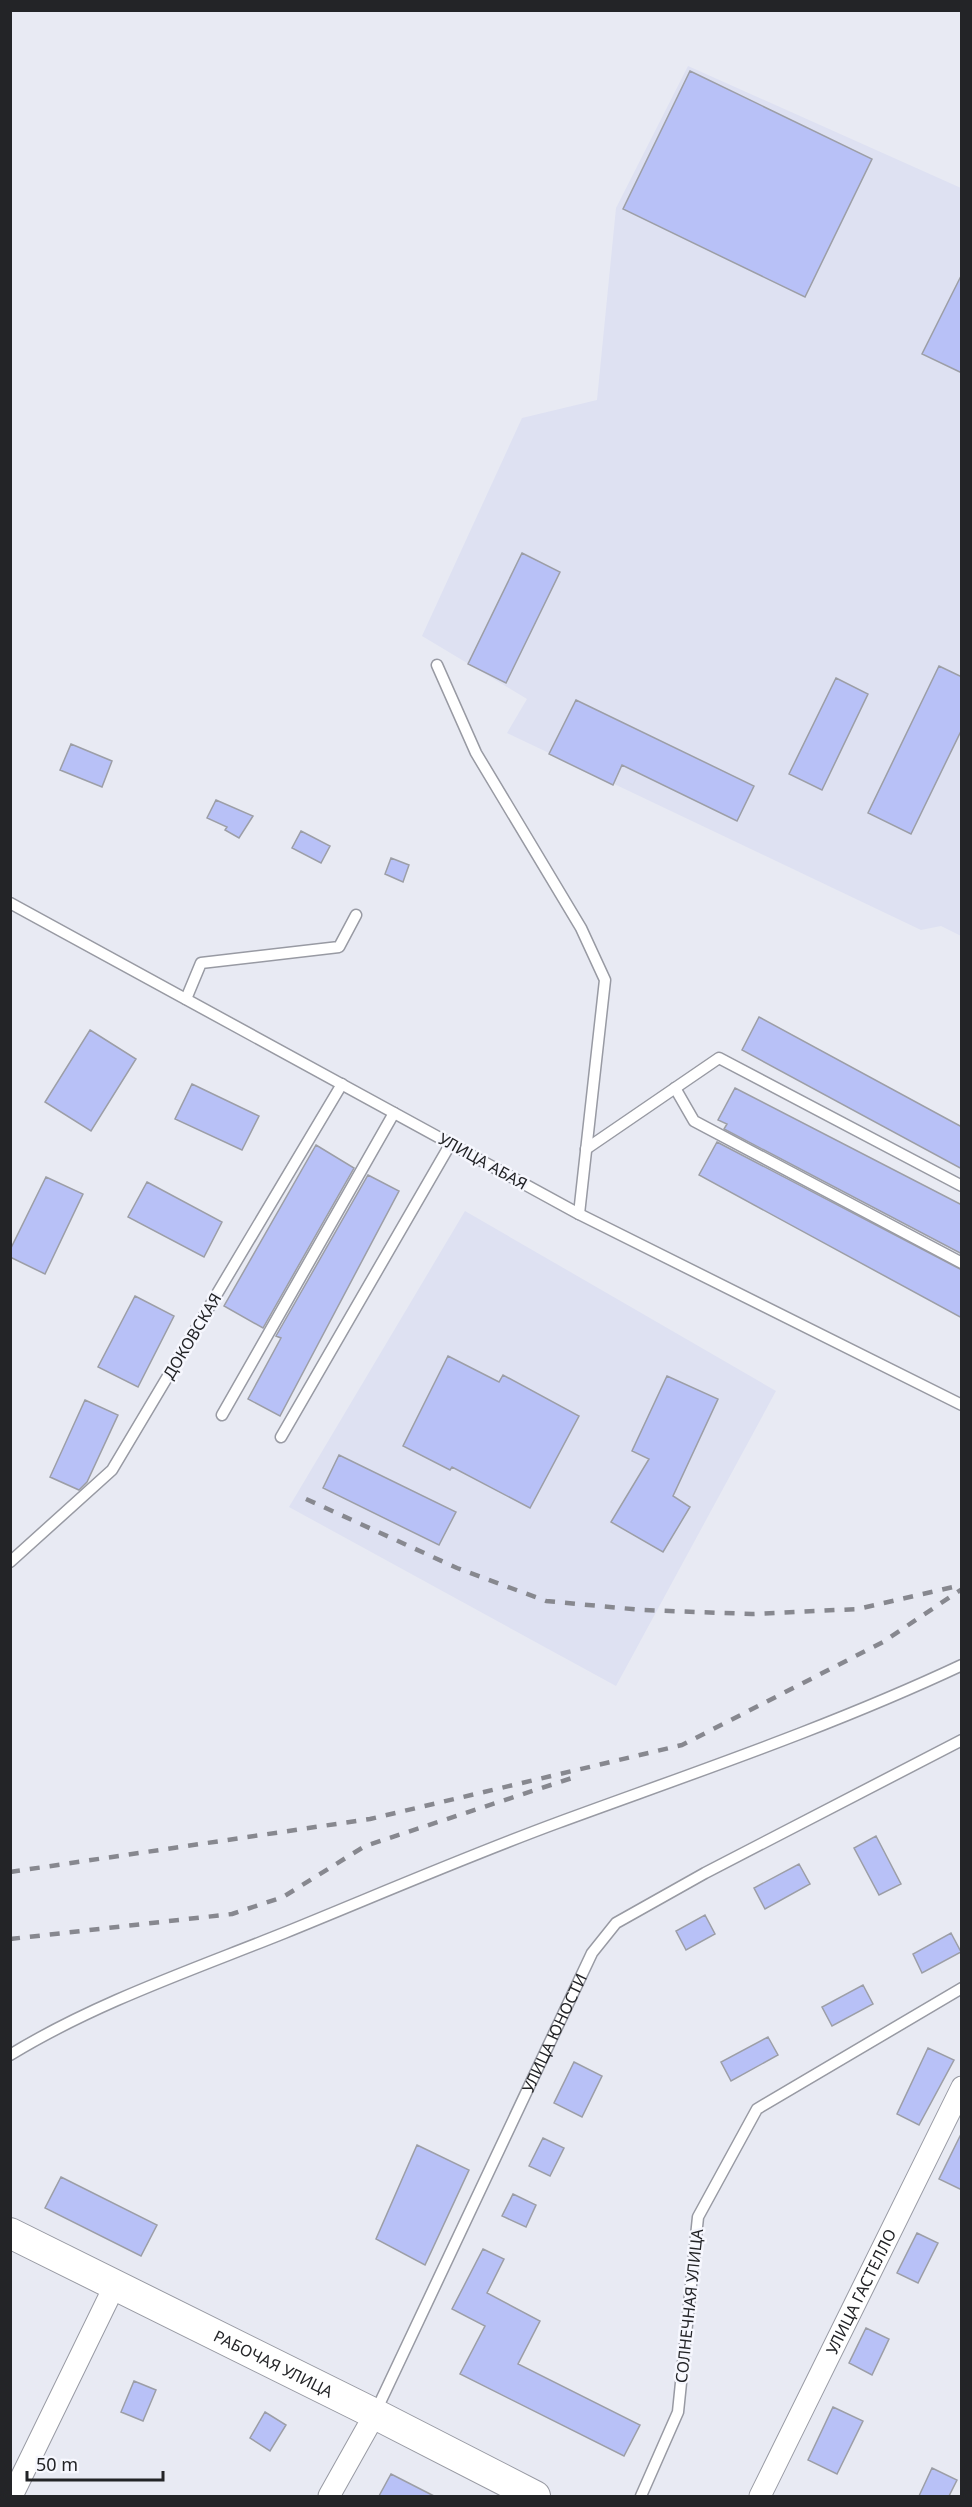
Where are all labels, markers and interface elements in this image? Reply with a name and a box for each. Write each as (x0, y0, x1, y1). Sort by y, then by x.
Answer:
street label: УЛИЦА АБАЯ (435, 1128, 531, 1194)
street label: ДОКОВСКАЯ (158, 1289, 226, 1383)
street label: УЛИЦА ЮНОСТИ (517, 1970, 592, 2096)
street label: УЛИЦА ГАСТЕЛЛО (821, 2225, 901, 2358)
street label: СОЛНЕЧНАЯ УЛИЦА (670, 2227, 708, 2384)
street label: РАБОЧАЯ УЛИЦА (210, 2325, 337, 2403)
scale bar (27, 2444, 164, 2482)
text: 50 m (36, 2452, 78, 2476)

